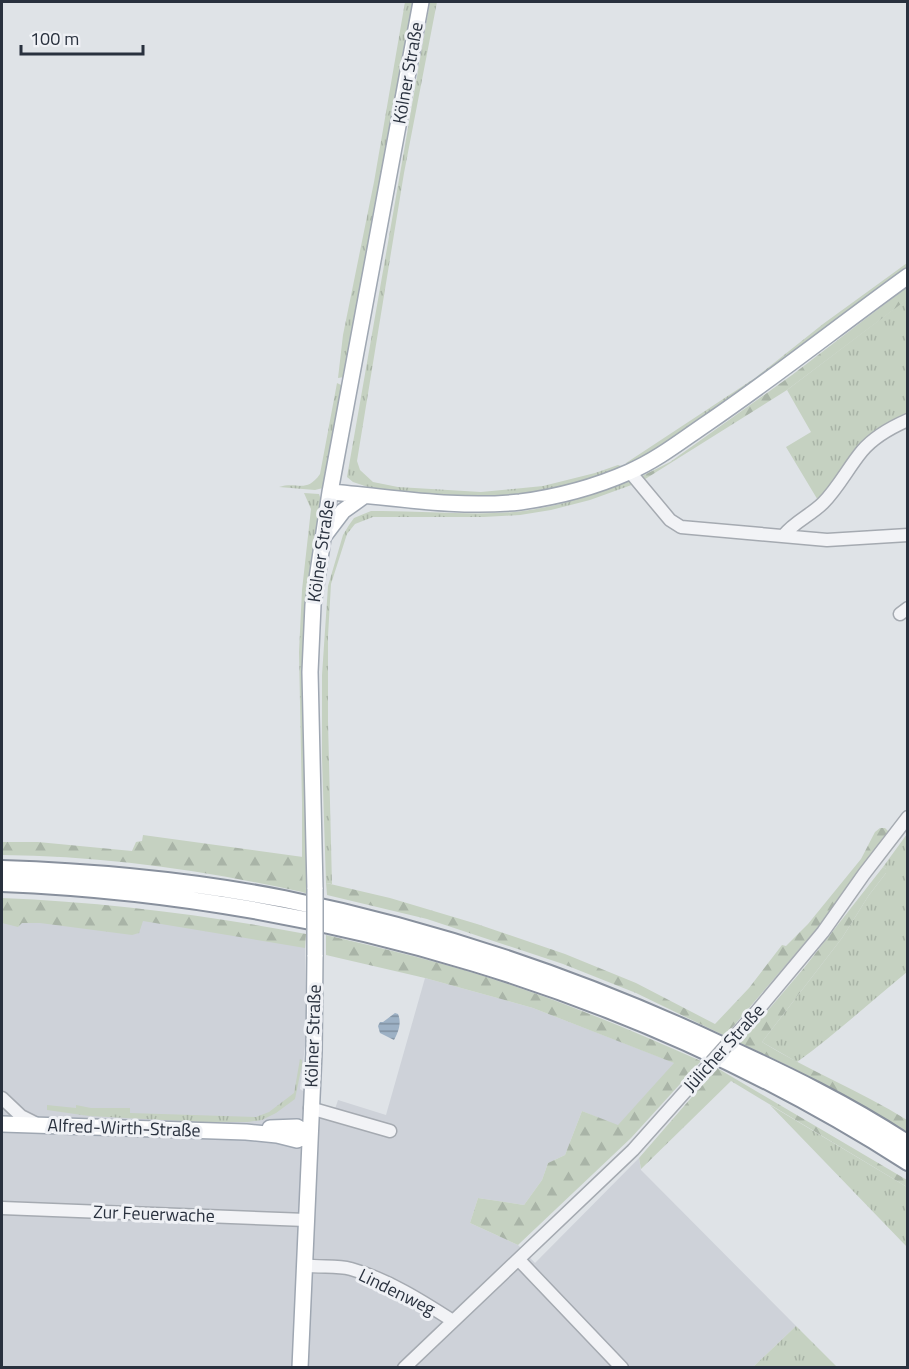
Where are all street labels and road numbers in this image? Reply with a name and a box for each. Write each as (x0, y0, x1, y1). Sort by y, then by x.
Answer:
street label: Kölner Straße (385, 20, 430, 126)
street label: Kölner Straße (300, 498, 341, 604)
street label: Kölner Straße (297, 984, 328, 1088)
street label: Jülicher Straße (677, 998, 771, 1098)
street label: Alfred-Wirth-Straße (47, 1111, 201, 1144)
street label: Zur Feuerwache (93, 1198, 215, 1229)
street label: Lindenweg (354, 1261, 440, 1322)

